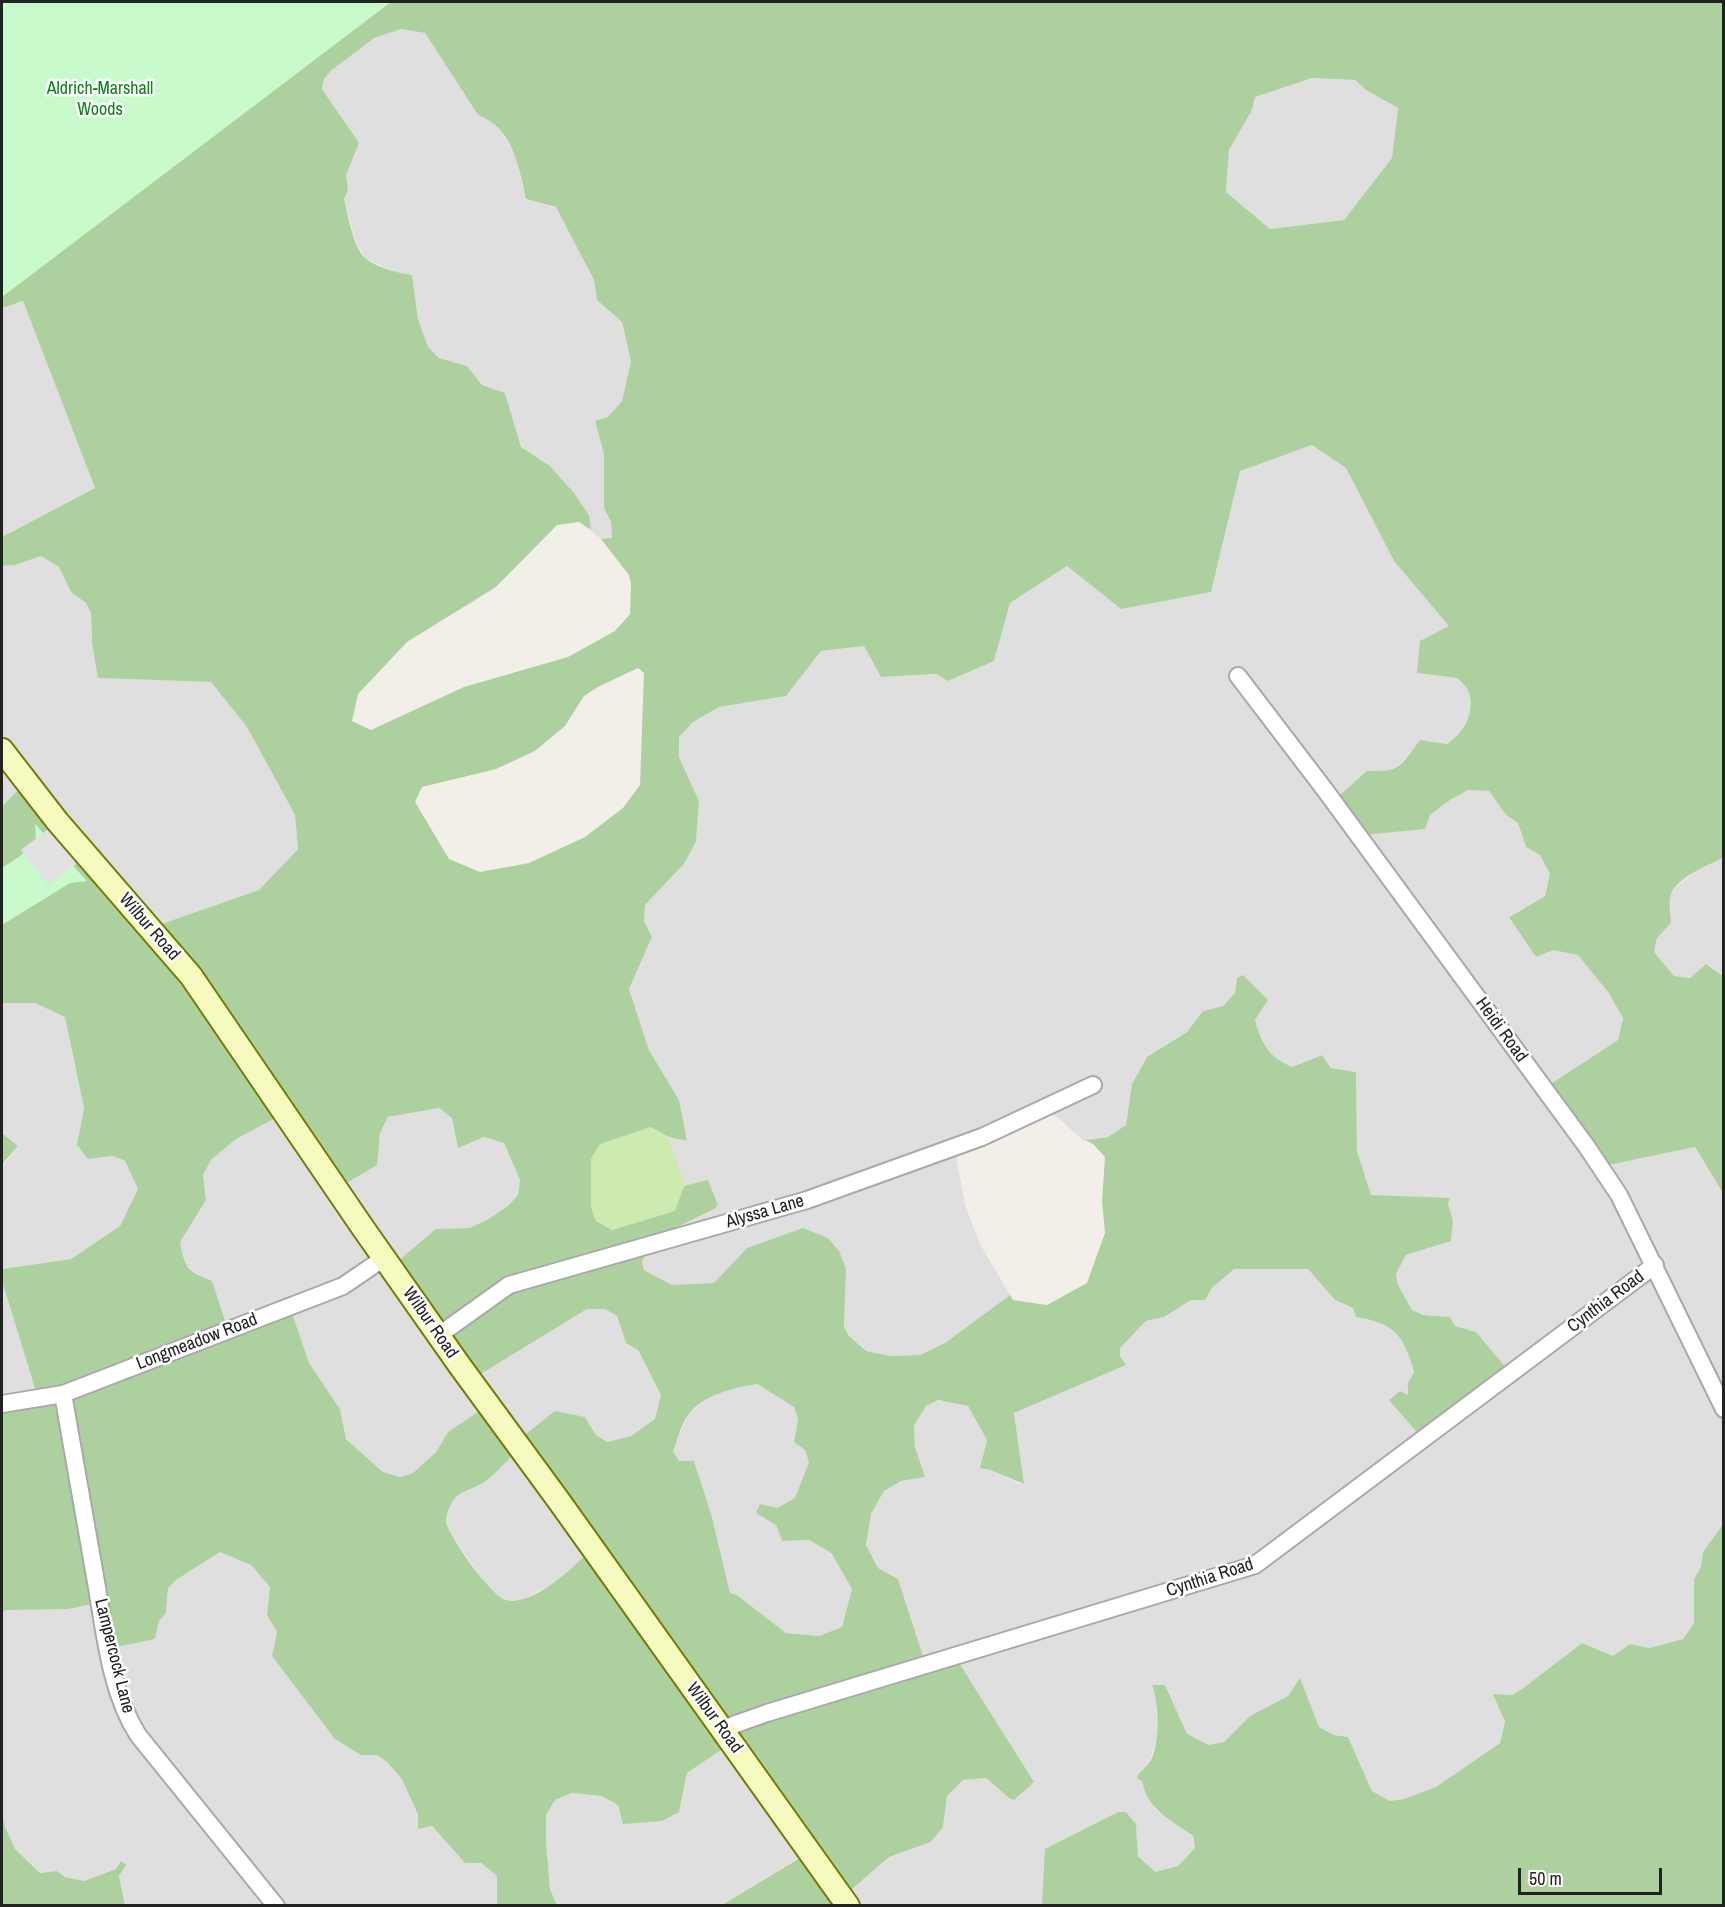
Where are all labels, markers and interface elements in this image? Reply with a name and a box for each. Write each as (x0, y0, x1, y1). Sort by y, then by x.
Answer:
park label: Aldrich-Marshall Woods (47, 78, 153, 121)
street label: Wilbur Road (114, 889, 184, 965)
street label: Heidi Road (1470, 993, 1532, 1067)
street label: Alyssa Lane (723, 1191, 807, 1233)
street label: Cynthia Road (1563, 1266, 1649, 1338)
street label: Wilbur Road (398, 1283, 462, 1363)
street label: Longmeadow Road (133, 1309, 261, 1375)
street label: Cynthia Road (1164, 1554, 1256, 1602)
street label: Lampercock Lane (89, 1596, 139, 1716)
street label: Wilbur Road (681, 1678, 747, 1758)
scale bar (1521, 1856, 1665, 1894)
text: 50 m (1529, 1866, 1562, 1891)

